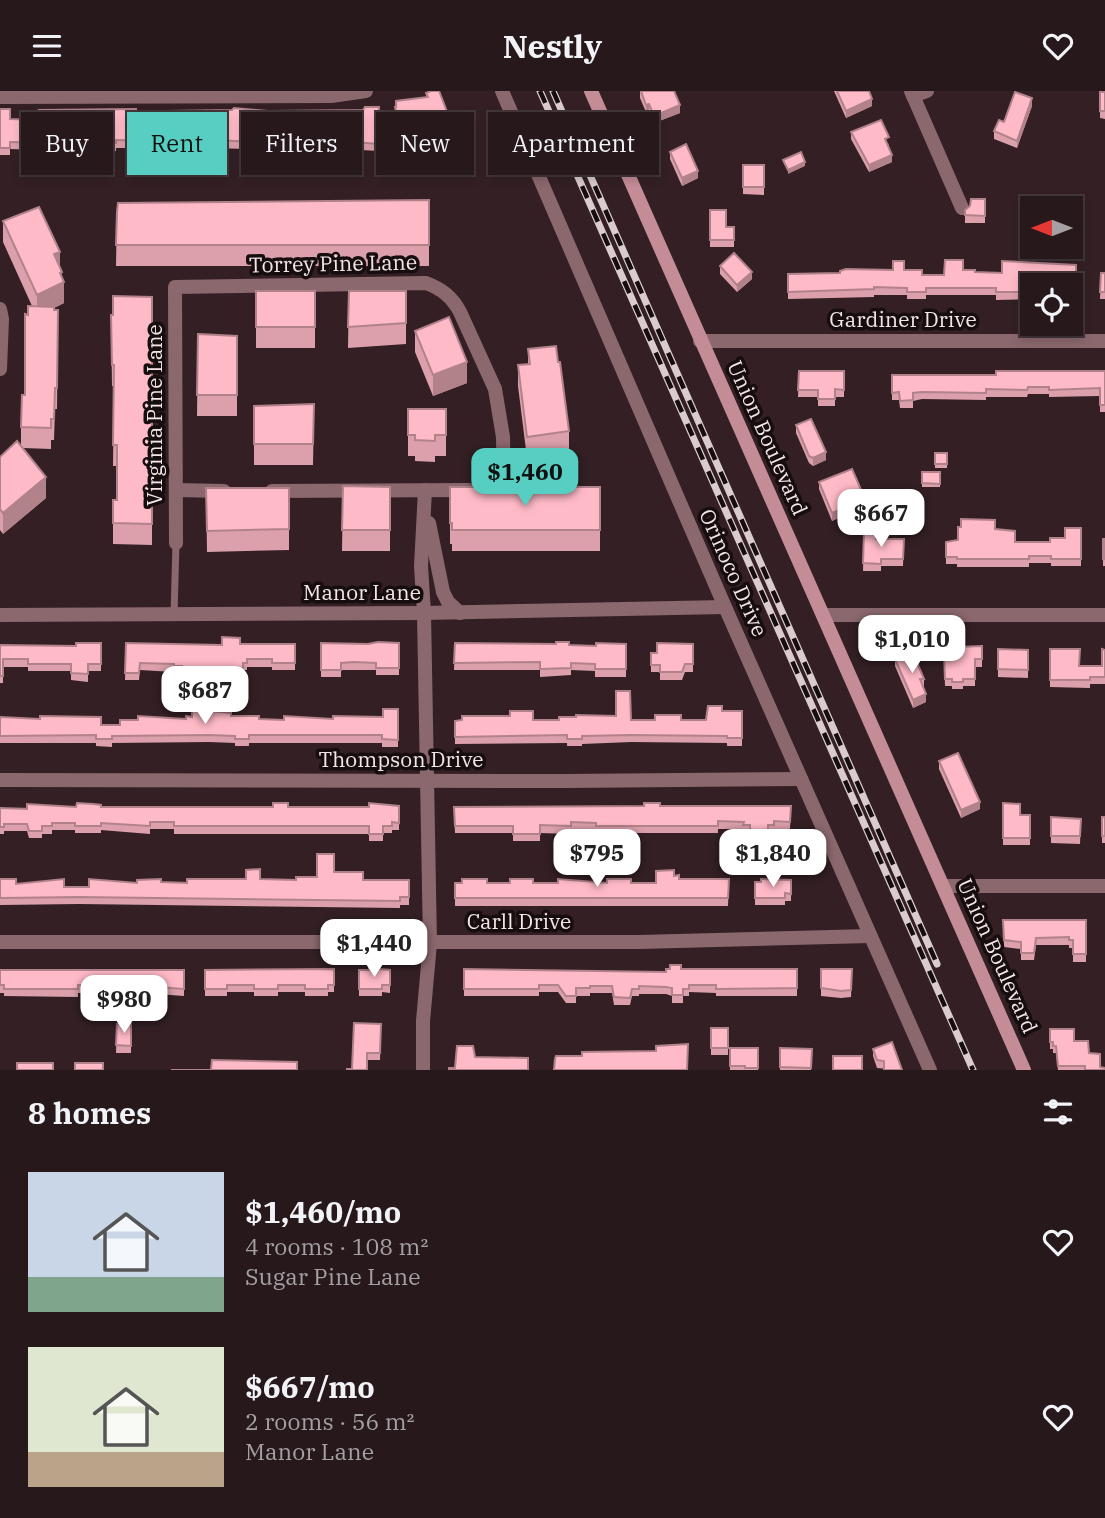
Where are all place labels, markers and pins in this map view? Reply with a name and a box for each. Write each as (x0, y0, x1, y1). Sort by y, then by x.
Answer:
pin: $1,460 (468, 449, 582, 508)
pin: $667 (840, 489, 922, 549)
pin: $1,010 (855, 615, 969, 675)
pin: $687 (164, 667, 246, 726)
pin: $795 (556, 829, 638, 889)
pin: $1,840 (716, 829, 830, 889)
pin: $1,440 (317, 919, 431, 979)
pin: $980 (83, 975, 165, 1035)

